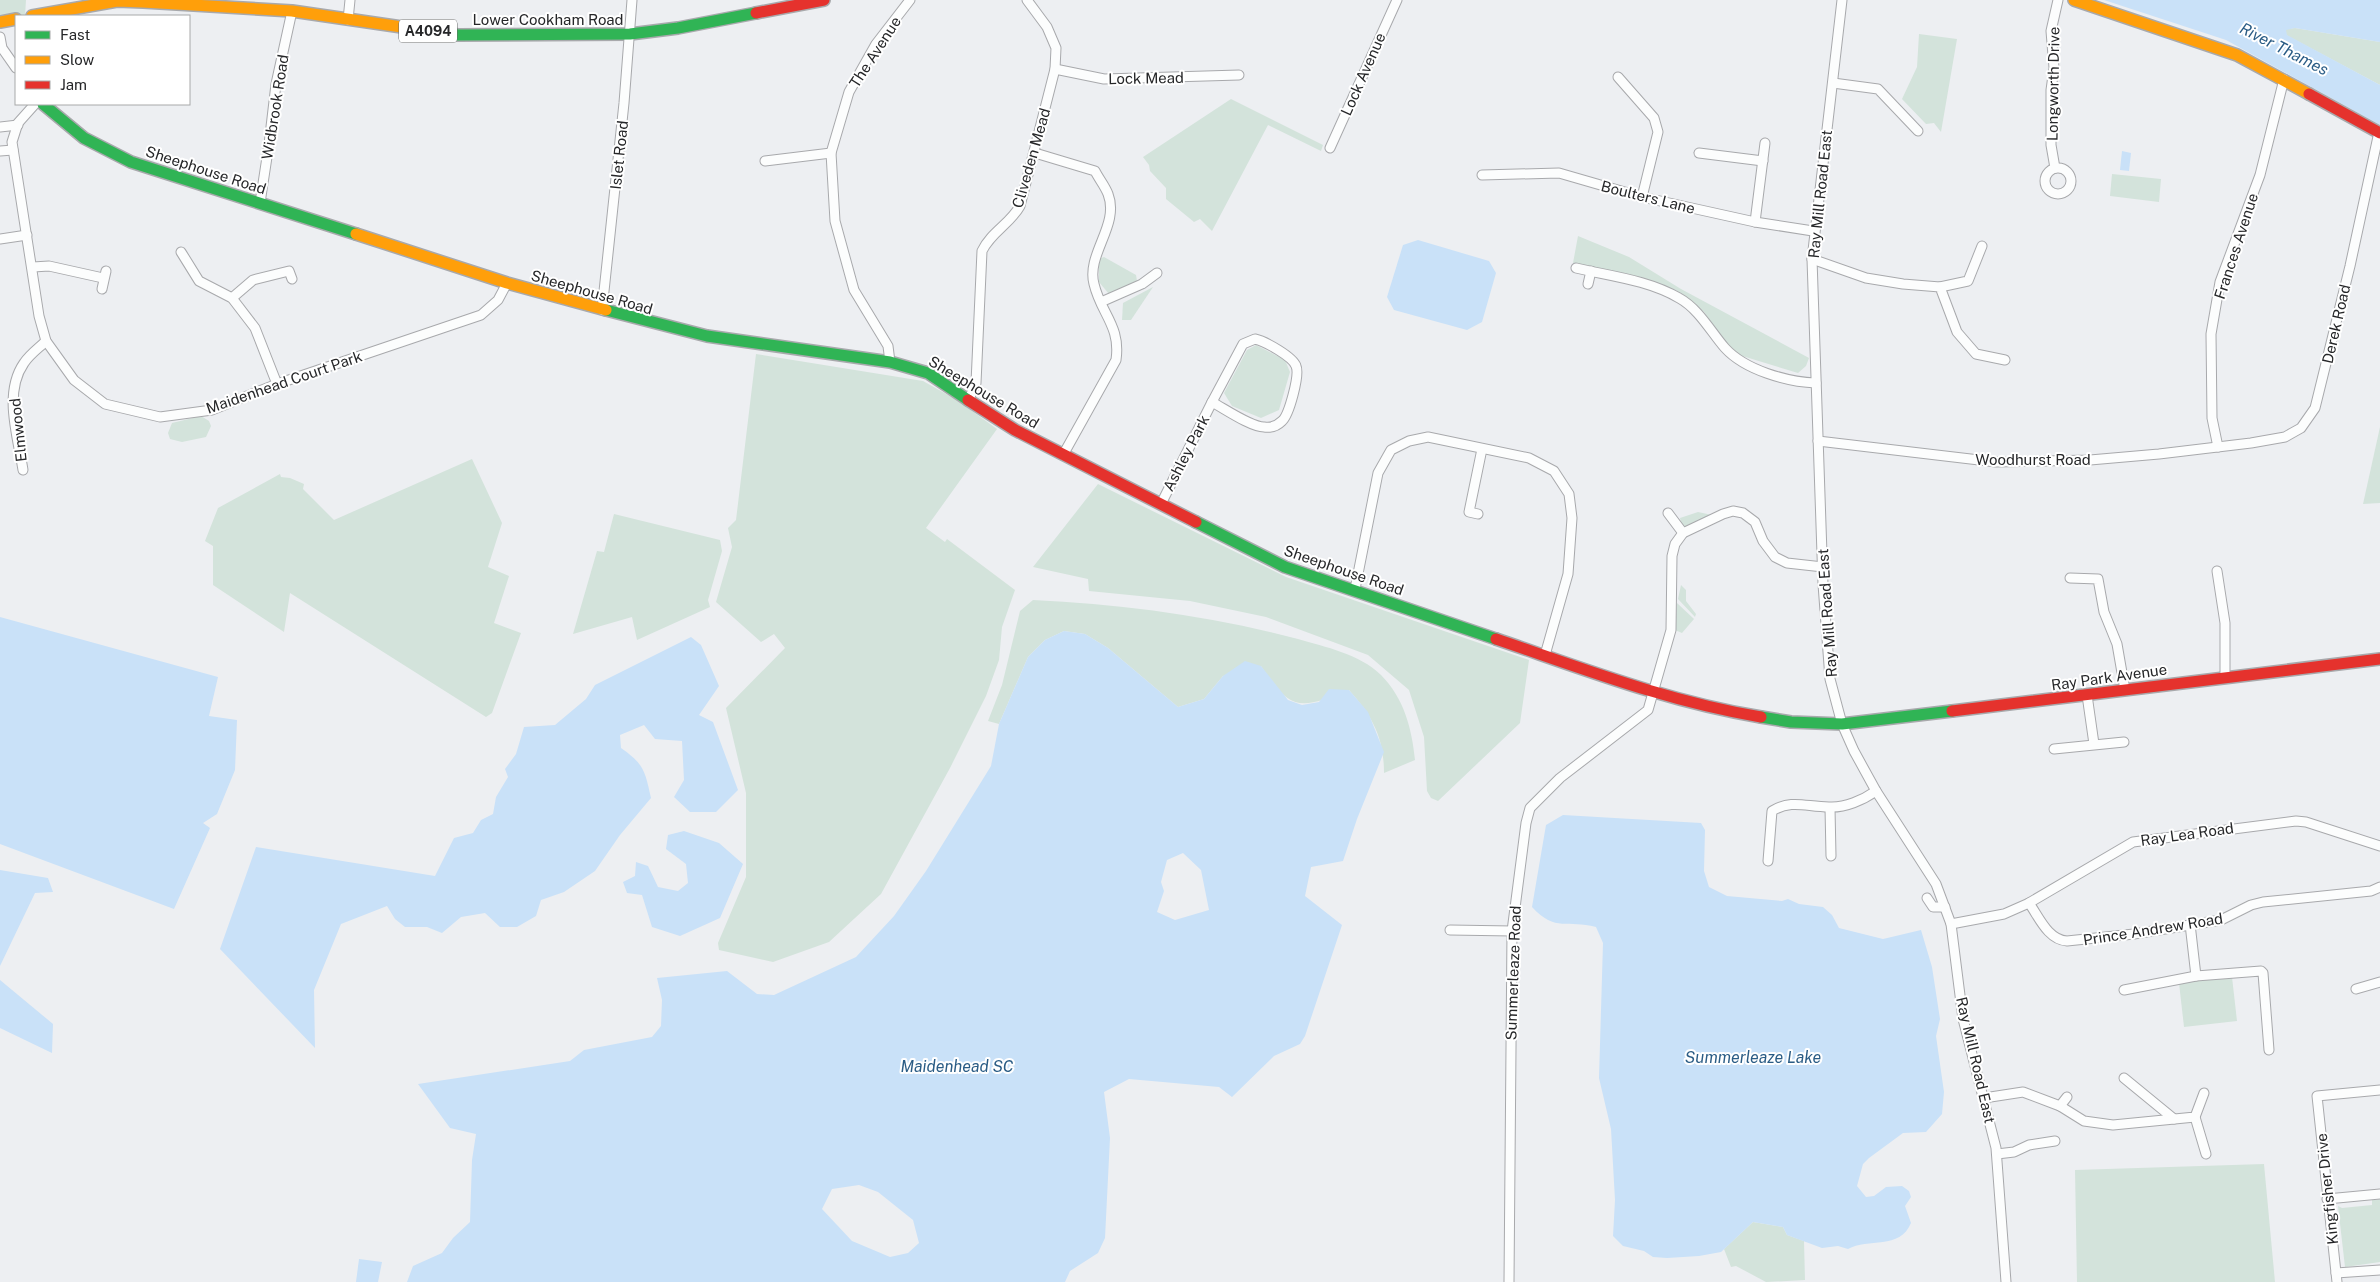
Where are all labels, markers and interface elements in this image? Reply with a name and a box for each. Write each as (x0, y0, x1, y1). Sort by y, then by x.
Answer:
street label: Lower Cookham Road (472, 11, 624, 28)
street label: The Avenue (846, 13, 904, 91)
legend (15, 15, 190, 105)
water label: River Thames (2237, 19, 2332, 80)
road number: A4094 (399, 20, 457, 42)
text: Fast (60, 26, 90, 43)
street label: Longworth Drive (2044, 27, 2062, 141)
street label: Lock Avenue (1337, 30, 1389, 118)
text: Slow (60, 51, 95, 68)
street label: Widbrook Road (258, 53, 292, 161)
street label: Lock Mead (1108, 69, 1184, 87)
text: Jam (60, 76, 87, 93)
street label: Cliveden Mead (1009, 106, 1053, 210)
street label: Islet Road (607, 120, 631, 190)
street label: Ray Mill Road East (1805, 129, 1835, 259)
street label: Sheephouse Road (144, 143, 268, 197)
street label: Boulters Lane (1599, 177, 1697, 217)
street label: Frances Avenue (2211, 191, 2261, 301)
street label: Sheephouse Road (529, 267, 655, 317)
street label: Derek Road (2319, 283, 2353, 365)
street label: Maidenhead Court Park (204, 347, 364, 417)
street label: Sheephouse Road (926, 352, 1042, 432)
street label: Elmwood (6, 397, 30, 463)
street label: Ashley Park (1160, 412, 1212, 494)
street label: Woodhurst Road (1975, 451, 2091, 468)
street label: Sheephouse Road (1282, 542, 1406, 598)
street label: Ray Mill Road East (1814, 548, 1840, 678)
street label: Ray Park Avenue (2050, 660, 2168, 694)
street label: Ray Lea Road (2139, 819, 2235, 849)
street label: Summerleaze Road (1502, 905, 1524, 1041)
street label: Prince Andrew Road (2082, 910, 2224, 948)
street label: Ray Mill Road East (1953, 995, 1999, 1125)
water label: Summerleaze Lake (1685, 1048, 1821, 1067)
water label: Maidenhead SC (900, 1057, 1014, 1076)
street label: Kingfisher Drive (2313, 1132, 2341, 1246)

